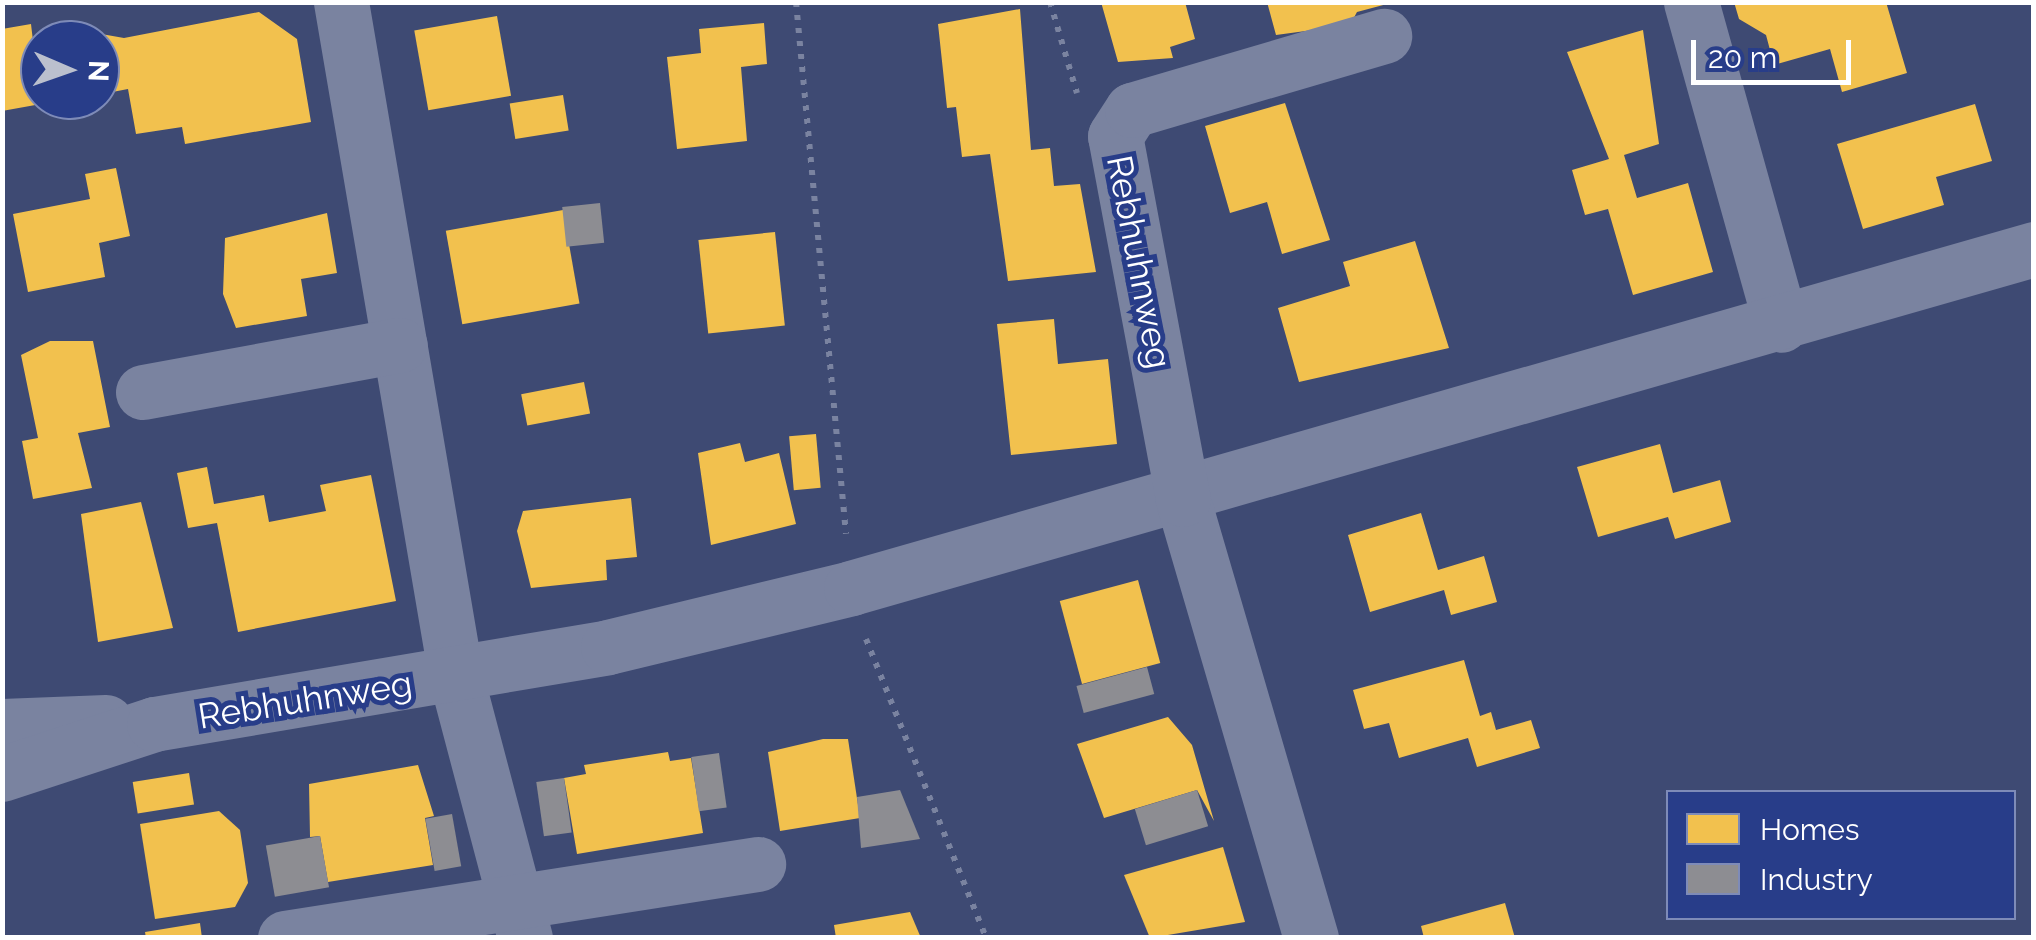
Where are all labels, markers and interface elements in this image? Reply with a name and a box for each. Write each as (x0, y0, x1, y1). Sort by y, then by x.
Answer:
north arrow (20, 20, 120, 120)
scale bar (1696, 20, 1856, 82)
text: 20 m (1708, 40, 1777, 75)
text: N (82, 60, 115, 82)
street label: Rebhuhnweg (1098, 152, 1180, 372)
street label: Rebhuhnweg (195, 662, 415, 738)
legend (1666, 790, 2016, 920)
text: Homes (1760, 812, 1859, 847)
text: Industry (1760, 862, 1873, 897)

